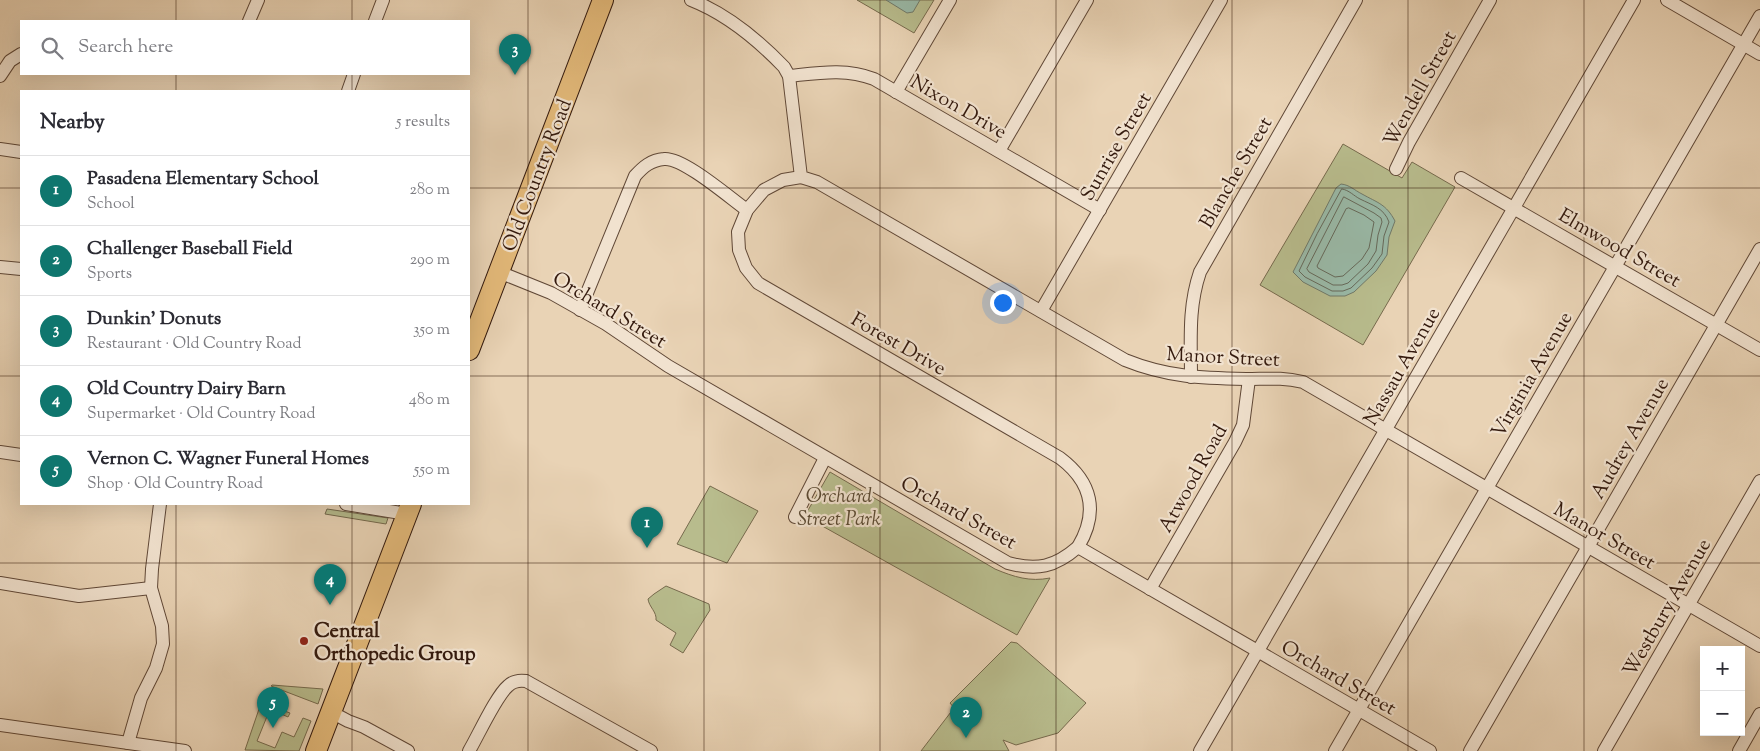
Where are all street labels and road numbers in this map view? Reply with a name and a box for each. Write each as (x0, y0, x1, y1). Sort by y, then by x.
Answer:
street label: Wendell Street (1377, 26, 1465, 152)
street label: Nixon Drive (904, 69, 1012, 148)
street label: Sunrise Street (1074, 87, 1160, 207)
street label: Old Country Road (496, 95, 581, 256)
street label: Blanche Street (1193, 112, 1281, 234)
street label: Elmwood Street (1552, 202, 1685, 296)
street label: Orchard Street (546, 266, 672, 357)
street label: Nassau Avenue (1358, 303, 1449, 432)
street label: Forest Drive (845, 306, 951, 384)
street label: Virginia Avenue (1485, 307, 1581, 444)
street label: Manor Street (1165, 341, 1280, 376)
street label: Audrey Avenue (1585, 373, 1678, 505)
street label: Atwood Road (1152, 420, 1236, 539)
street label: Orchard Street (894, 470, 1021, 558)
street label: Manor Street (1547, 496, 1660, 578)
street label: Westbury Avenue (1617, 534, 1719, 683)
street label: Orchard Street (1275, 634, 1401, 724)

